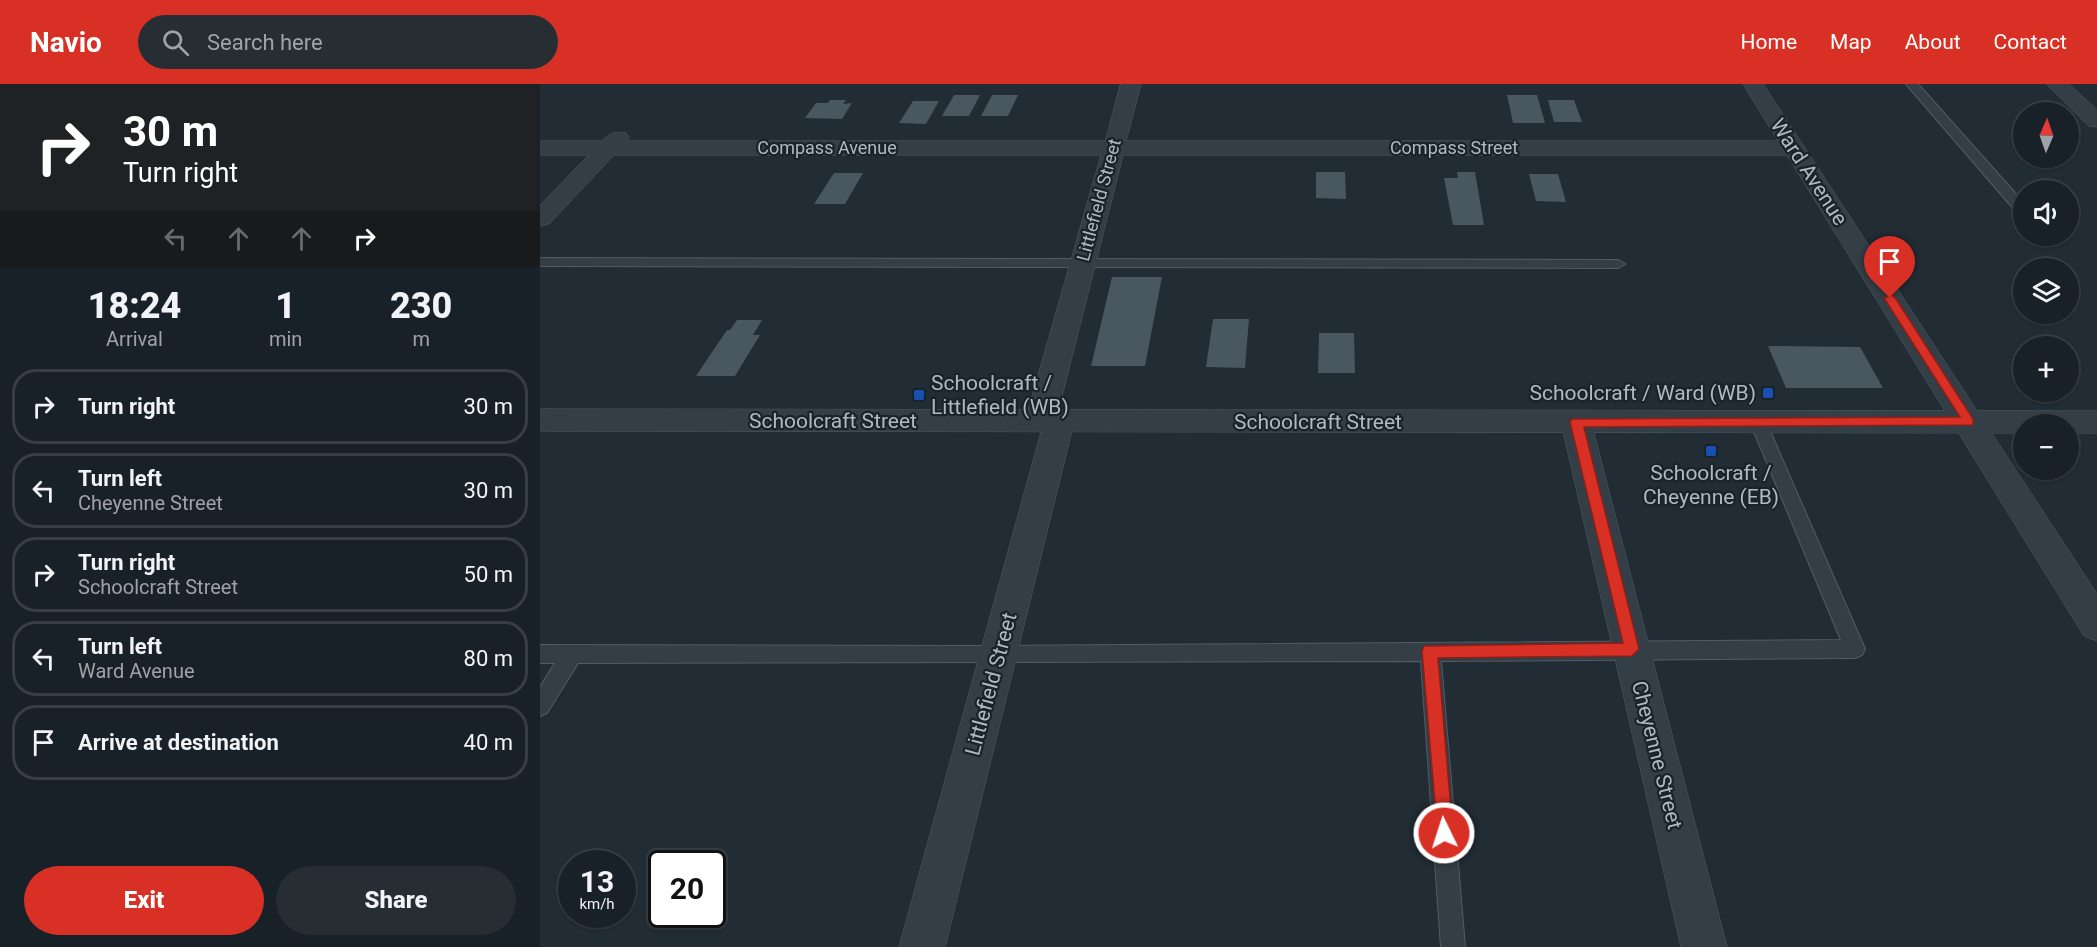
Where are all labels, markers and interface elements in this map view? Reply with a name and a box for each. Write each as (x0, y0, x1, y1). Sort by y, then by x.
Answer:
search box (138, 15, 558, 69)
text: Navio (30, 26, 102, 59)
icon: search (159, 26, 192, 59)
text: Search here (207, 30, 323, 55)
text: Home (1741, 30, 1797, 54)
text: Map (1830, 30, 1872, 54)
text: About (1905, 30, 1961, 54)
text: Contact (1994, 30, 2067, 54)
north arrow (2013, 102, 2079, 168)
map controls (2013, 102, 2079, 480)
text: 30 m (123, 107, 218, 156)
icon: right (24, 108, 102, 186)
street label: Ward Avenue (1766, 114, 1852, 230)
street label: Littlefield Street (1072, 136, 1125, 263)
street label: Compass Avenue (757, 137, 897, 158)
street label: Compass Street (1390, 137, 1518, 158)
text: Turn right (123, 157, 238, 189)
button: sound (2013, 180, 2079, 246)
icon: left (159, 222, 192, 255)
icon: ahead (222, 222, 255, 255)
icon: ahead (285, 222, 318, 255)
icon: right (348, 222, 381, 255)
pin (1864, 236, 1915, 298)
icon: arrive (1873, 245, 1906, 278)
button: layers (2013, 258, 2079, 324)
text: 18:24 (88, 285, 181, 327)
text: 1 (275, 285, 296, 327)
text: 230 (390, 285, 452, 327)
text: Arrival (106, 327, 163, 351)
text: min (269, 327, 302, 351)
text: m (412, 327, 430, 351)
button: + (2013, 336, 2079, 402)
place label: Schoolcraft / Littlefield (WB) (931, 371, 1069, 419)
place label: Schoolcraft / Ward (WB) (1529, 381, 1756, 405)
marker: Schoolcraft / Ward (WB) (1761, 386, 1775, 400)
marker: Schoolcraft / Littlefield (WB) (912, 388, 926, 402)
icon: right (27, 390, 60, 423)
text: Turn right (78, 394, 175, 419)
text: 30 m (464, 394, 513, 419)
street label: Schoolcraft Street (749, 409, 917, 433)
street label: Schoolcraft Street (1234, 410, 1402, 434)
button: − (2013, 414, 2079, 480)
marker: Schoolcraft / Cheyenne (EB) (1704, 444, 1718, 458)
place label: Schoolcraft / Cheyenne (EB) (1643, 461, 1779, 509)
text: Turn left (78, 466, 162, 491)
icon: left (27, 474, 60, 507)
text: 30 m (464, 478, 513, 503)
text: Cheyenne Street (78, 491, 223, 515)
text: Turn right (78, 550, 175, 575)
icon: right (27, 558, 60, 591)
text: 50 m (464, 562, 513, 587)
text: Schoolcraft Street (78, 575, 238, 599)
street label: Littlefield Street (960, 610, 1022, 758)
text: Turn left (78, 634, 162, 659)
icon: left (27, 642, 60, 675)
text: 80 m (464, 646, 513, 671)
text: Ward Avenue (78, 659, 195, 683)
street label: Cheyenne Street (1627, 678, 1687, 832)
icon: arrive (27, 726, 60, 759)
text: Arrive at destination (78, 730, 279, 755)
text: 40 m (464, 730, 513, 755)
position arrow (1412, 801, 1476, 865)
speed limit sign: 20 (648, 850, 726, 928)
text: 13 (580, 864, 614, 899)
button: Exit (24, 866, 264, 935)
button: Share (276, 866, 516, 935)
text: km/h (579, 895, 615, 913)

